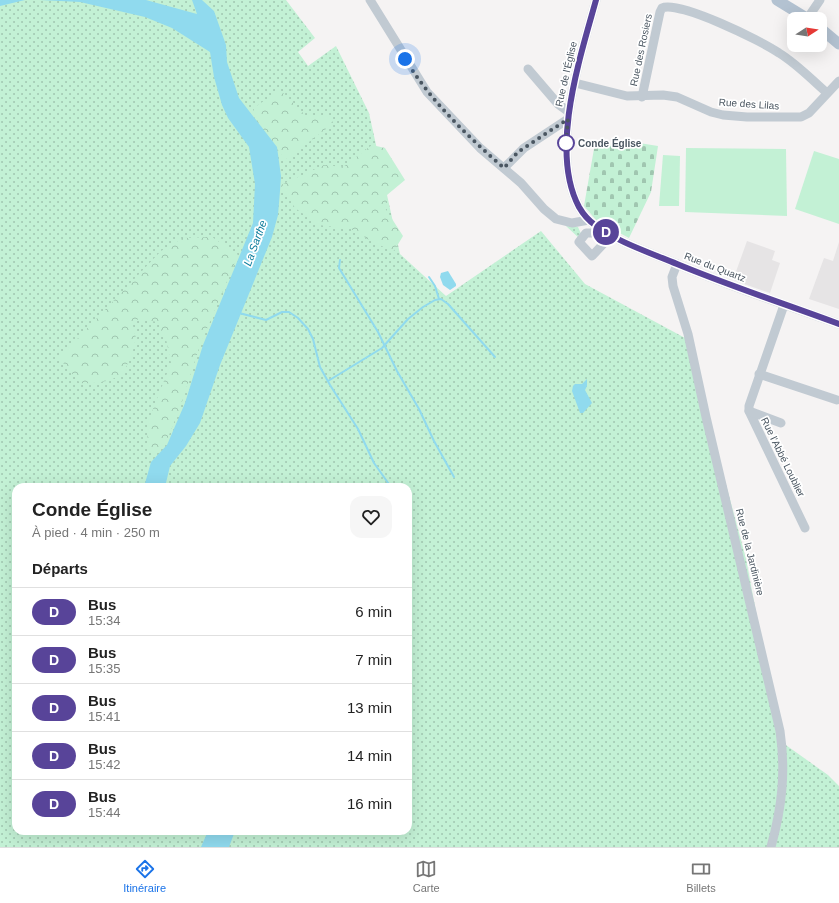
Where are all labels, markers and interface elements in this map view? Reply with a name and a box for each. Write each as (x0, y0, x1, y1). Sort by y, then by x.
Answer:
north arrow (787, 12, 827, 52)
map controls (787, 12, 827, 52)
street label: Rue des Rosiers (628, 13, 654, 87)
street label: Rue de l'Église (552, 40, 579, 108)
your location (395, 49, 415, 69)
street label: Rue des Lilas (718, 96, 780, 112)
marker: Conde Église (557, 134, 575, 152)
place label: Conde Église (578, 137, 642, 149)
water label: La Sarthe (241, 219, 269, 267)
line badge: D (593, 219, 619, 245)
text: D (601, 224, 611, 240)
street label: Rue du Quartz (683, 250, 747, 284)
street label: Rue l'Abbé Loublier (759, 416, 807, 499)
button: heart (350, 496, 392, 538)
text: Conde Église (32, 499, 152, 520)
street label: Rue de la Jardinière (734, 507, 766, 597)
text: À pied · 4 min · 250 m (32, 525, 160, 540)
text: Départs (32, 560, 88, 577)
text: Bus (88, 596, 116, 613)
text: 6 min (355, 603, 392, 620)
text: D (49, 604, 59, 620)
text: 15:34 (88, 613, 121, 628)
text: Bus (88, 644, 116, 661)
text: 7 min (355, 651, 392, 668)
text: D (49, 652, 59, 668)
text: 15:35 (88, 661, 121, 676)
text: Bus (88, 692, 116, 709)
text: 13 min (347, 699, 392, 716)
text: D (49, 700, 59, 716)
text: 15:41 (88, 709, 121, 724)
text: Bus (88, 740, 116, 757)
text: 14 min (347, 747, 392, 764)
text: D (49, 748, 59, 764)
text: 15:42 (88, 757, 121, 772)
text: Bus (88, 788, 116, 805)
text: 16 min (347, 795, 392, 812)
text: D (49, 796, 59, 812)
text: 15:44 (88, 805, 121, 820)
tab: Itinéraire (123, 858, 166, 894)
tab: Carte (413, 858, 440, 894)
tab: Billets (686, 858, 716, 894)

